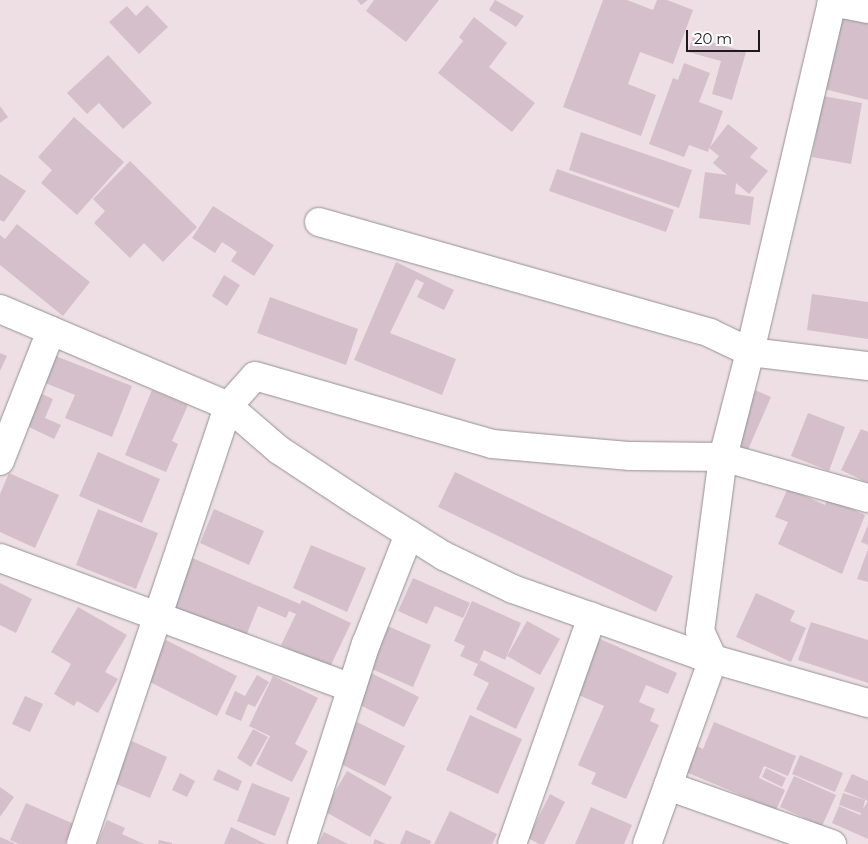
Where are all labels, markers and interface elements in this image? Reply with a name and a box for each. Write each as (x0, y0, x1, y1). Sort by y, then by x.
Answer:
scale bar (688, 20, 762, 52)
text: 20 m (694, 29, 732, 48)

